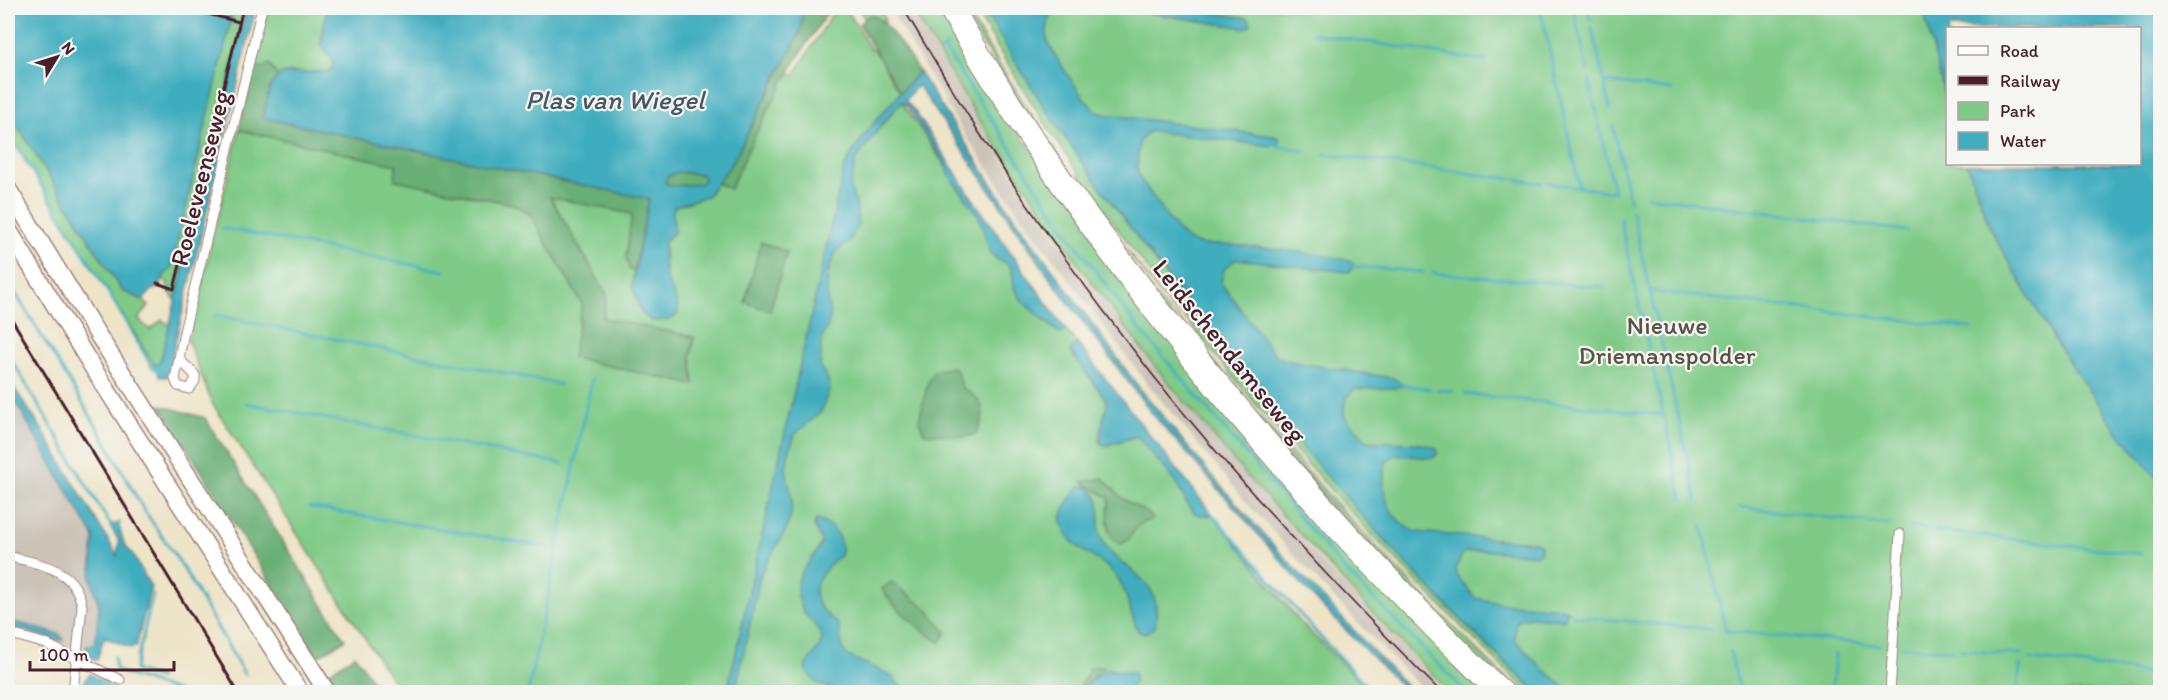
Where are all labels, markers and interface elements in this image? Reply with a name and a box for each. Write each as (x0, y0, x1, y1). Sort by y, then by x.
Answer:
north arrow (27, 27, 87, 87)
legend (1946, 27, 2141, 165)
text: N (58, 38, 79, 58)
text: Road (2000, 40, 2039, 62)
text: Railway (2000, 70, 2061, 92)
water label: Plas van Wiegel (525, 83, 707, 116)
street label: Roeleveenseweg (163, 86, 237, 269)
text: Park (2000, 100, 2035, 122)
text: Water (2000, 130, 2046, 152)
street label: Leidschendamseweg (1146, 252, 1315, 450)
park label: Nieuwe Driemanspolder (1578, 309, 1756, 371)
scale bar (30, 634, 174, 672)
text: 100 m (39, 644, 89, 666)

